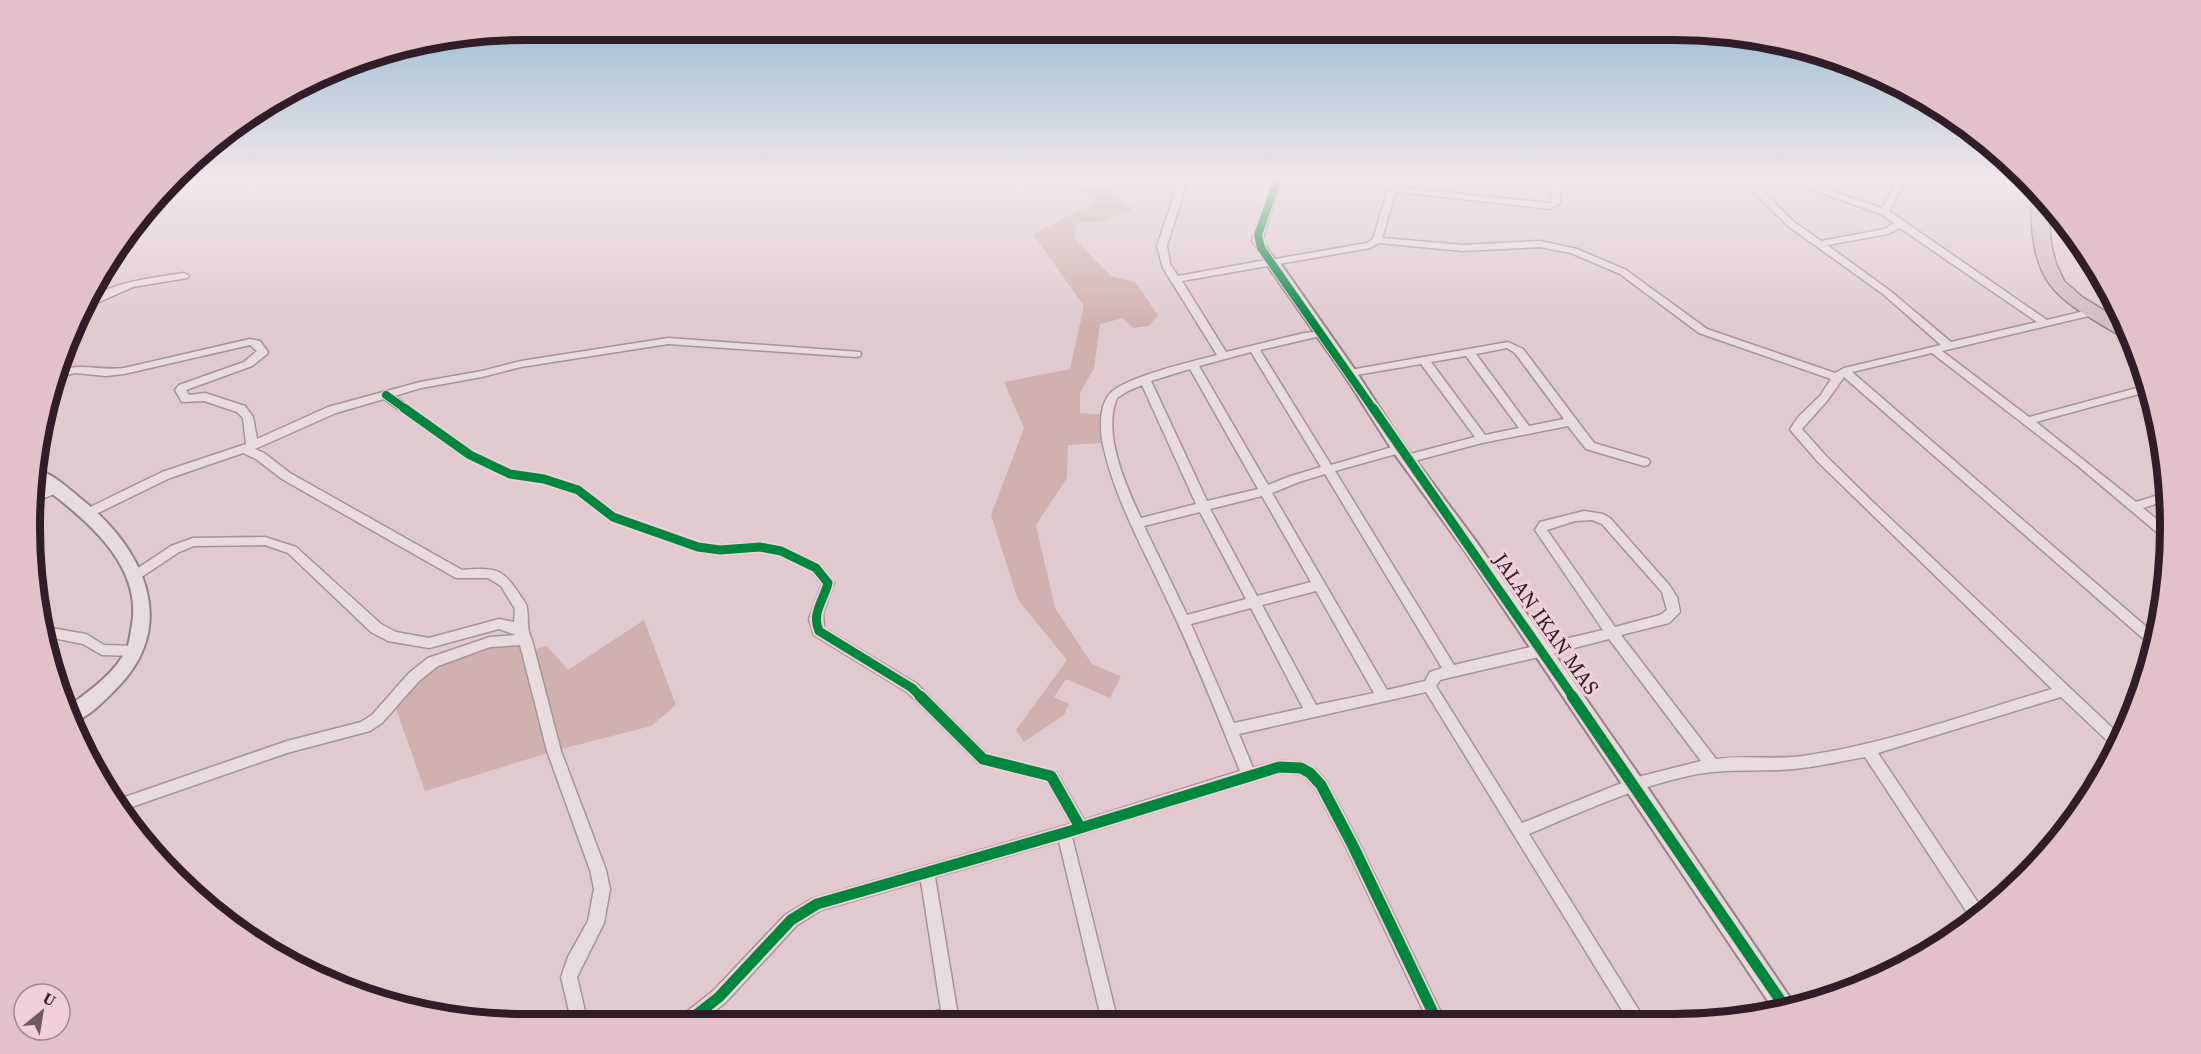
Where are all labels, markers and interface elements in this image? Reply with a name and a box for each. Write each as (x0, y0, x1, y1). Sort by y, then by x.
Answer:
street label: JALAN IKAN MAS (1486, 546, 1606, 700)
north arrow (12, 982, 72, 1042)
text: U (39, 987, 60, 1012)

